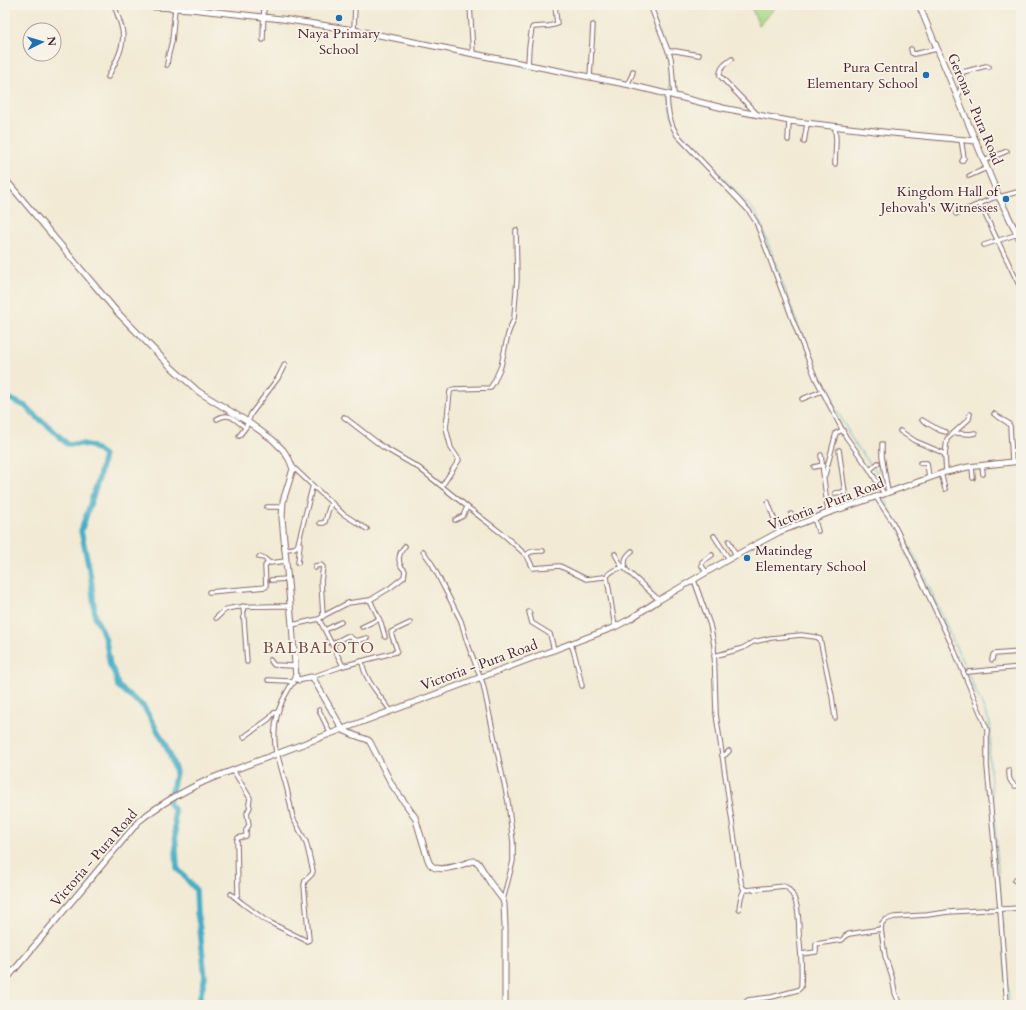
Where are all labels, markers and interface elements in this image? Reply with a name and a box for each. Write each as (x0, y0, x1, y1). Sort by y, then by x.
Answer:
marker: Naya Primary School (334, 13, 344, 23)
north arrow (22, 22, 62, 62)
place label: Naya Primary School (298, 24, 381, 59)
text: N (44, 36, 59, 47)
street label: Gerona - Pura Road (943, 50, 1007, 168)
place label: Pura Central Elementary School (807, 58, 918, 93)
marker: Pura Central Elementary School (921, 70, 931, 80)
place label: Kingdom Hall of Jehovah's Witnesses (879, 182, 1001, 217)
marker: Kingdom Hall of Jehovah's Witnesses (1001, 194, 1011, 204)
street label: Victoria - Pura Road (765, 473, 887, 535)
place label: Matindeg Elementary School (755, 541, 867, 576)
marker: Matindeg Elementary School (742, 553, 752, 563)
street label: Victoria - Pura Road (418, 635, 541, 695)
district label: BALBALOTO (263, 637, 375, 659)
street label: Victoria - Pura Road (46, 805, 142, 911)

